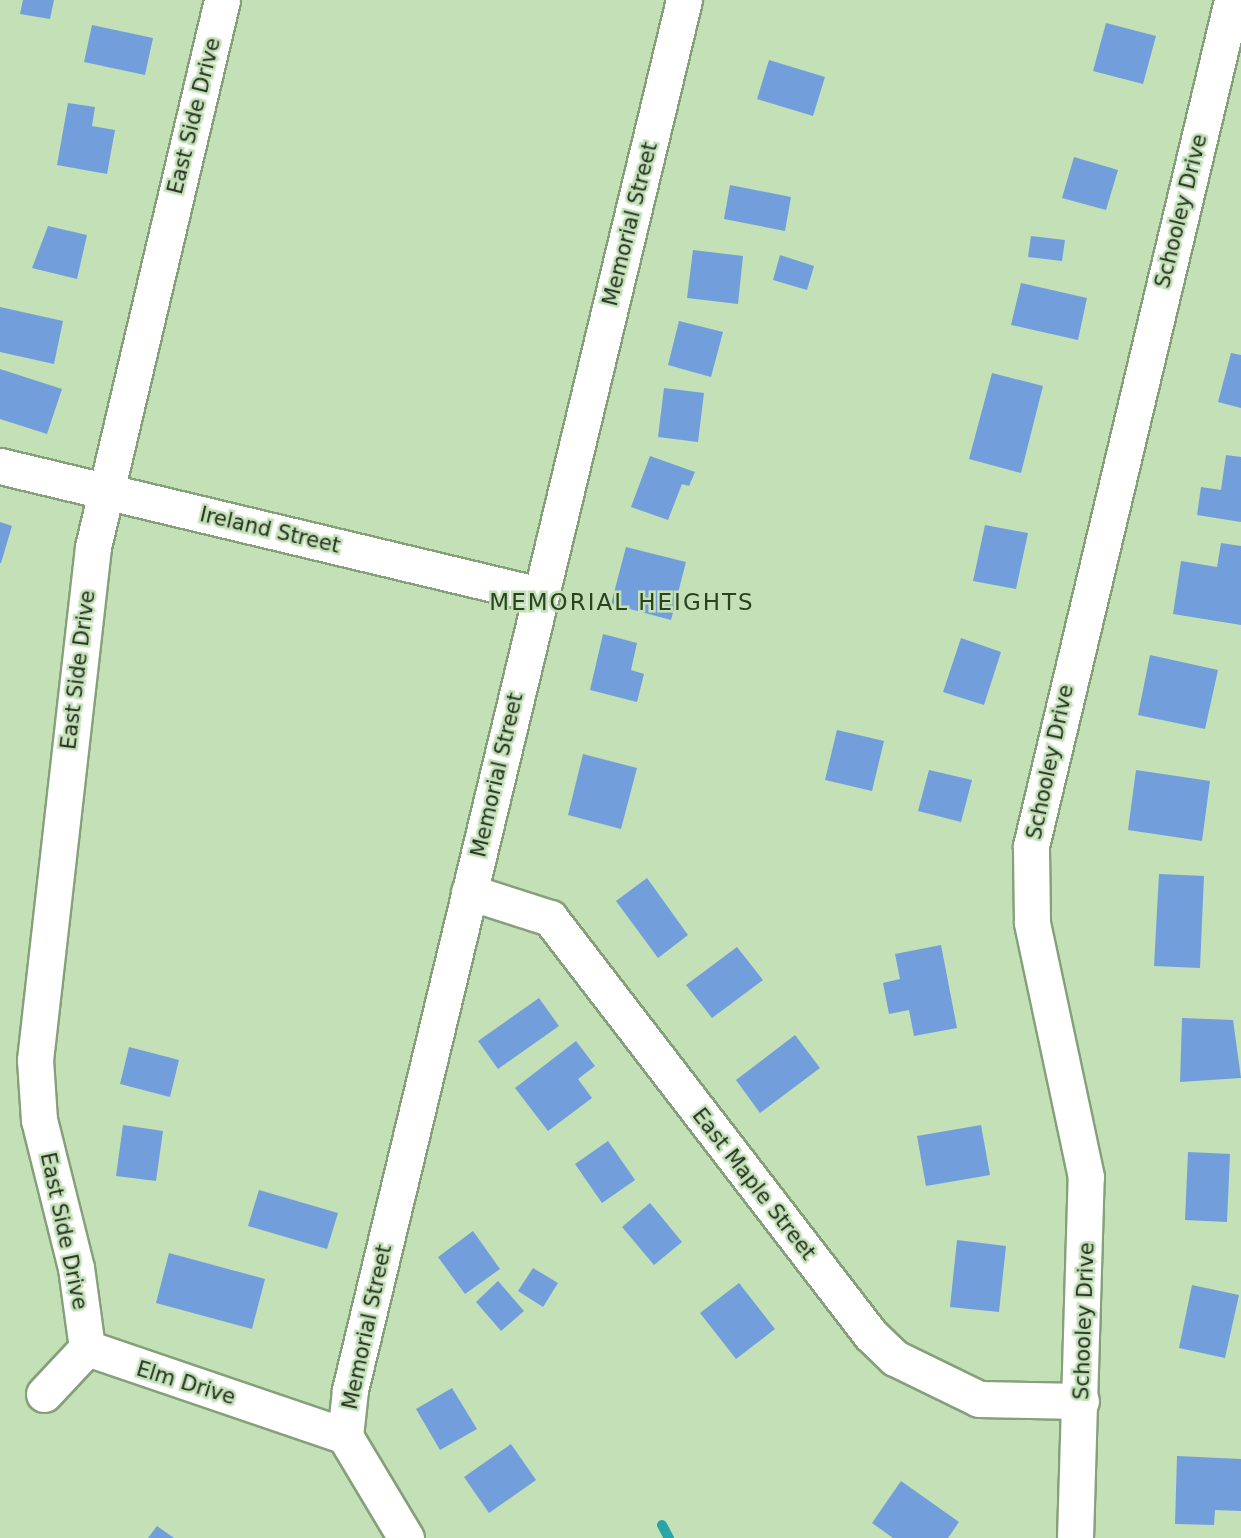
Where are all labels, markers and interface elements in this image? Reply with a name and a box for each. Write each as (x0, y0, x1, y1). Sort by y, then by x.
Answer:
street label: East Side Drive (162, 35, 226, 197)
street label: Schooley Drive (1150, 131, 1212, 291)
street label: Memorial Street (597, 139, 663, 309)
street label: Ireland Street (197, 502, 343, 558)
district label: MEMORIAL HEIGHTS (491, 588, 753, 616)
street label: East Side Drive (56, 589, 100, 751)
street label: Schooley Drive (1021, 682, 1079, 842)
street label: Memorial Street (466, 690, 528, 860)
street label: East Maple Street (687, 1103, 821, 1265)
street label: East Side Drive (35, 1150, 93, 1312)
street label: Memorial Street (337, 1242, 397, 1412)
street label: Schooley Drive (1069, 1242, 1099, 1400)
street label: Elm Drive (133, 1356, 239, 1410)

